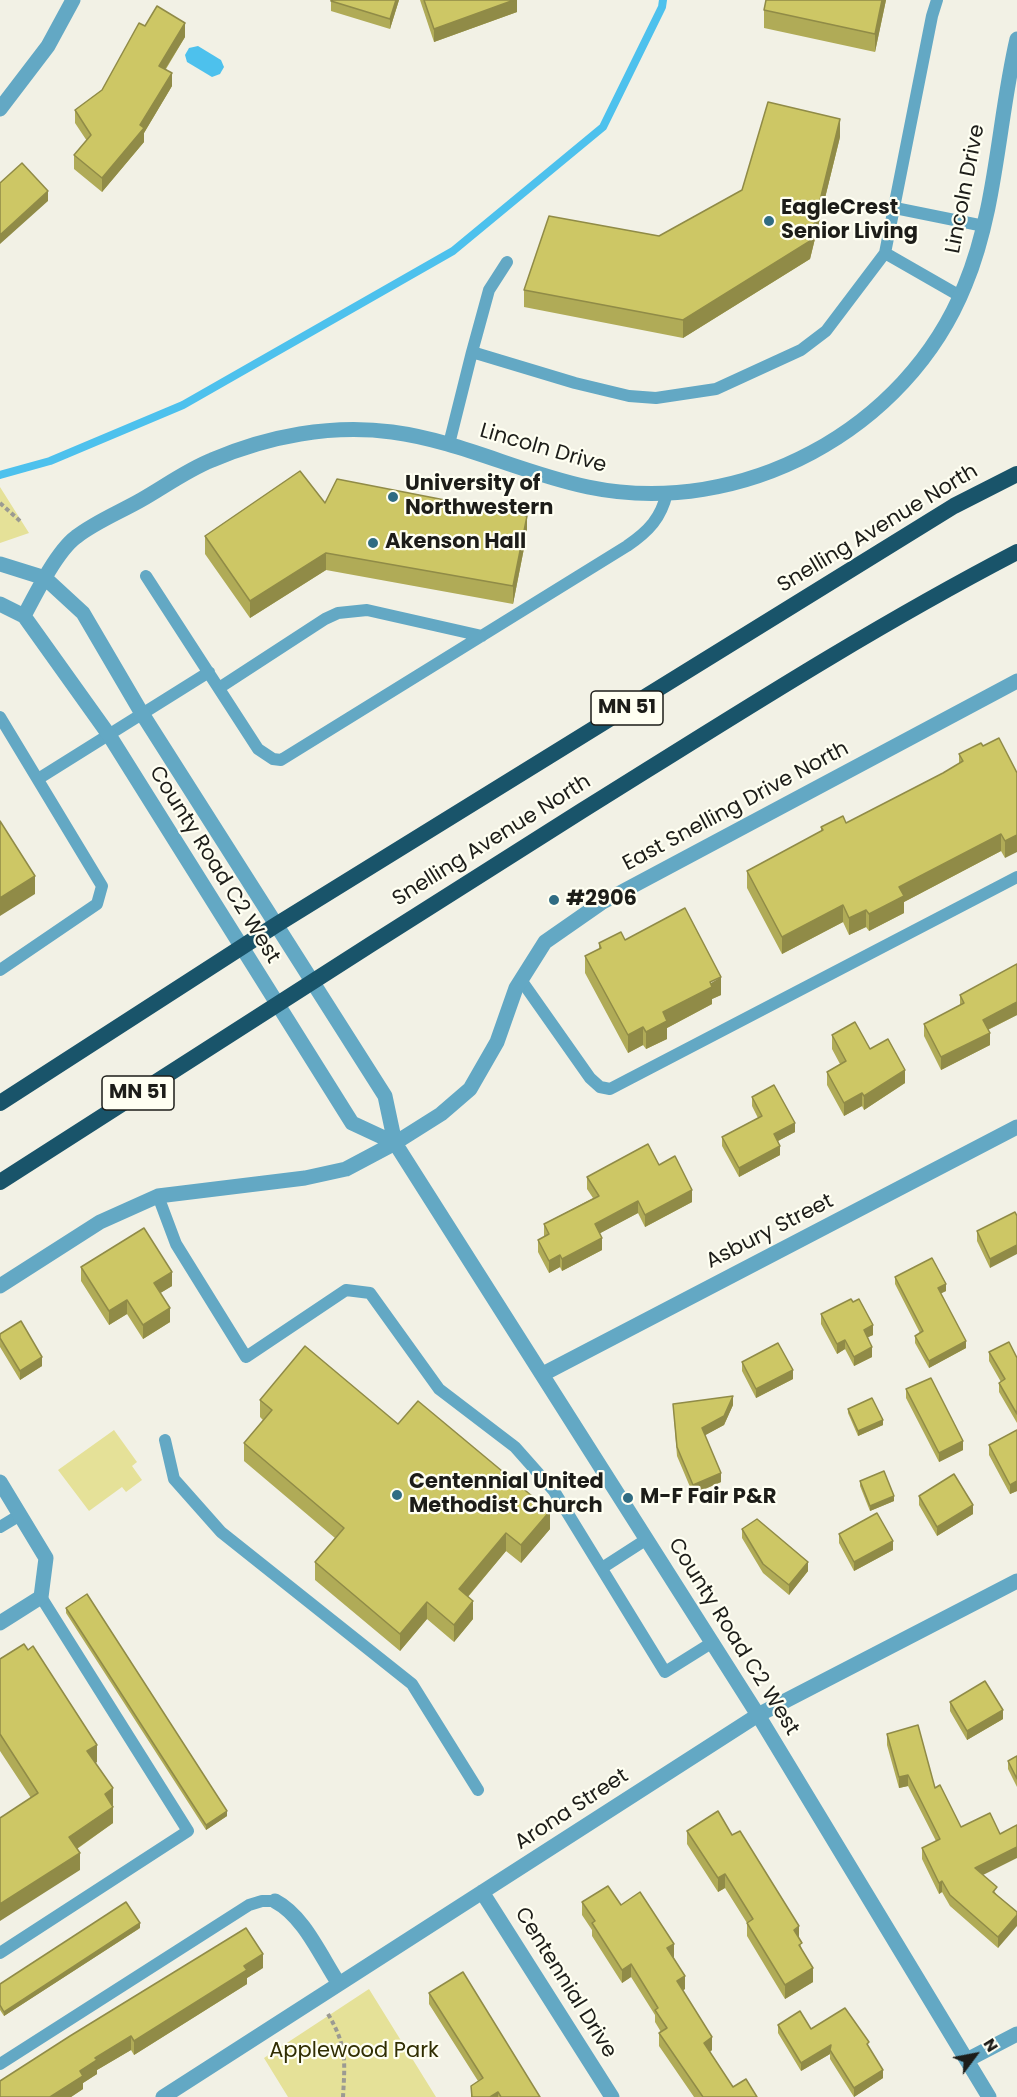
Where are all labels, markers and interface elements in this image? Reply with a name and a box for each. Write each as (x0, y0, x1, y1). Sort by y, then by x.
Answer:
street label: Lincoln Drive (941, 122, 991, 256)
place label: EagleCrest Senior Living (781, 196, 918, 246)
marker: EagleCrest Senior Living (762, 214, 776, 228)
street label: Lincoln Drive (477, 419, 609, 479)
street label: Snelling Avenue North (773, 459, 983, 599)
place label: University of Northwestern (405, 472, 553, 522)
marker: University of Northwestern (386, 490, 400, 504)
place label: Akenson Hall (385, 530, 526, 556)
marker: Akenson Hall (366, 536, 380, 550)
road number: MN 51 (591, 691, 663, 725)
street label: East Snelling Drive North (619, 737, 853, 877)
street label: County Road C2 West (143, 762, 285, 968)
street label: Snelling Avenue North (388, 770, 596, 912)
place label: #2906 (566, 887, 637, 913)
marker: #2906 (547, 893, 561, 907)
road number: MN 51 (102, 1076, 174, 1110)
street label: Asbury Street (702, 1189, 838, 1275)
place label: Centennial United Methodist Church (409, 1470, 604, 1520)
place label: M-F Fair P&R (640, 1485, 776, 1511)
marker: Centennial United Methodist Church (390, 1488, 404, 1502)
marker: M-F Fair P&R (621, 1491, 635, 1505)
street label: County Road C2 West (662, 1534, 804, 1740)
street label: Arona Street (511, 1764, 633, 1856)
street label: Centennial Drive (508, 1903, 622, 2063)
north arrow (945, 2025, 1005, 2085)
text: N (978, 2034, 1004, 2056)
park label: Applewood Park (269, 2039, 439, 2065)

